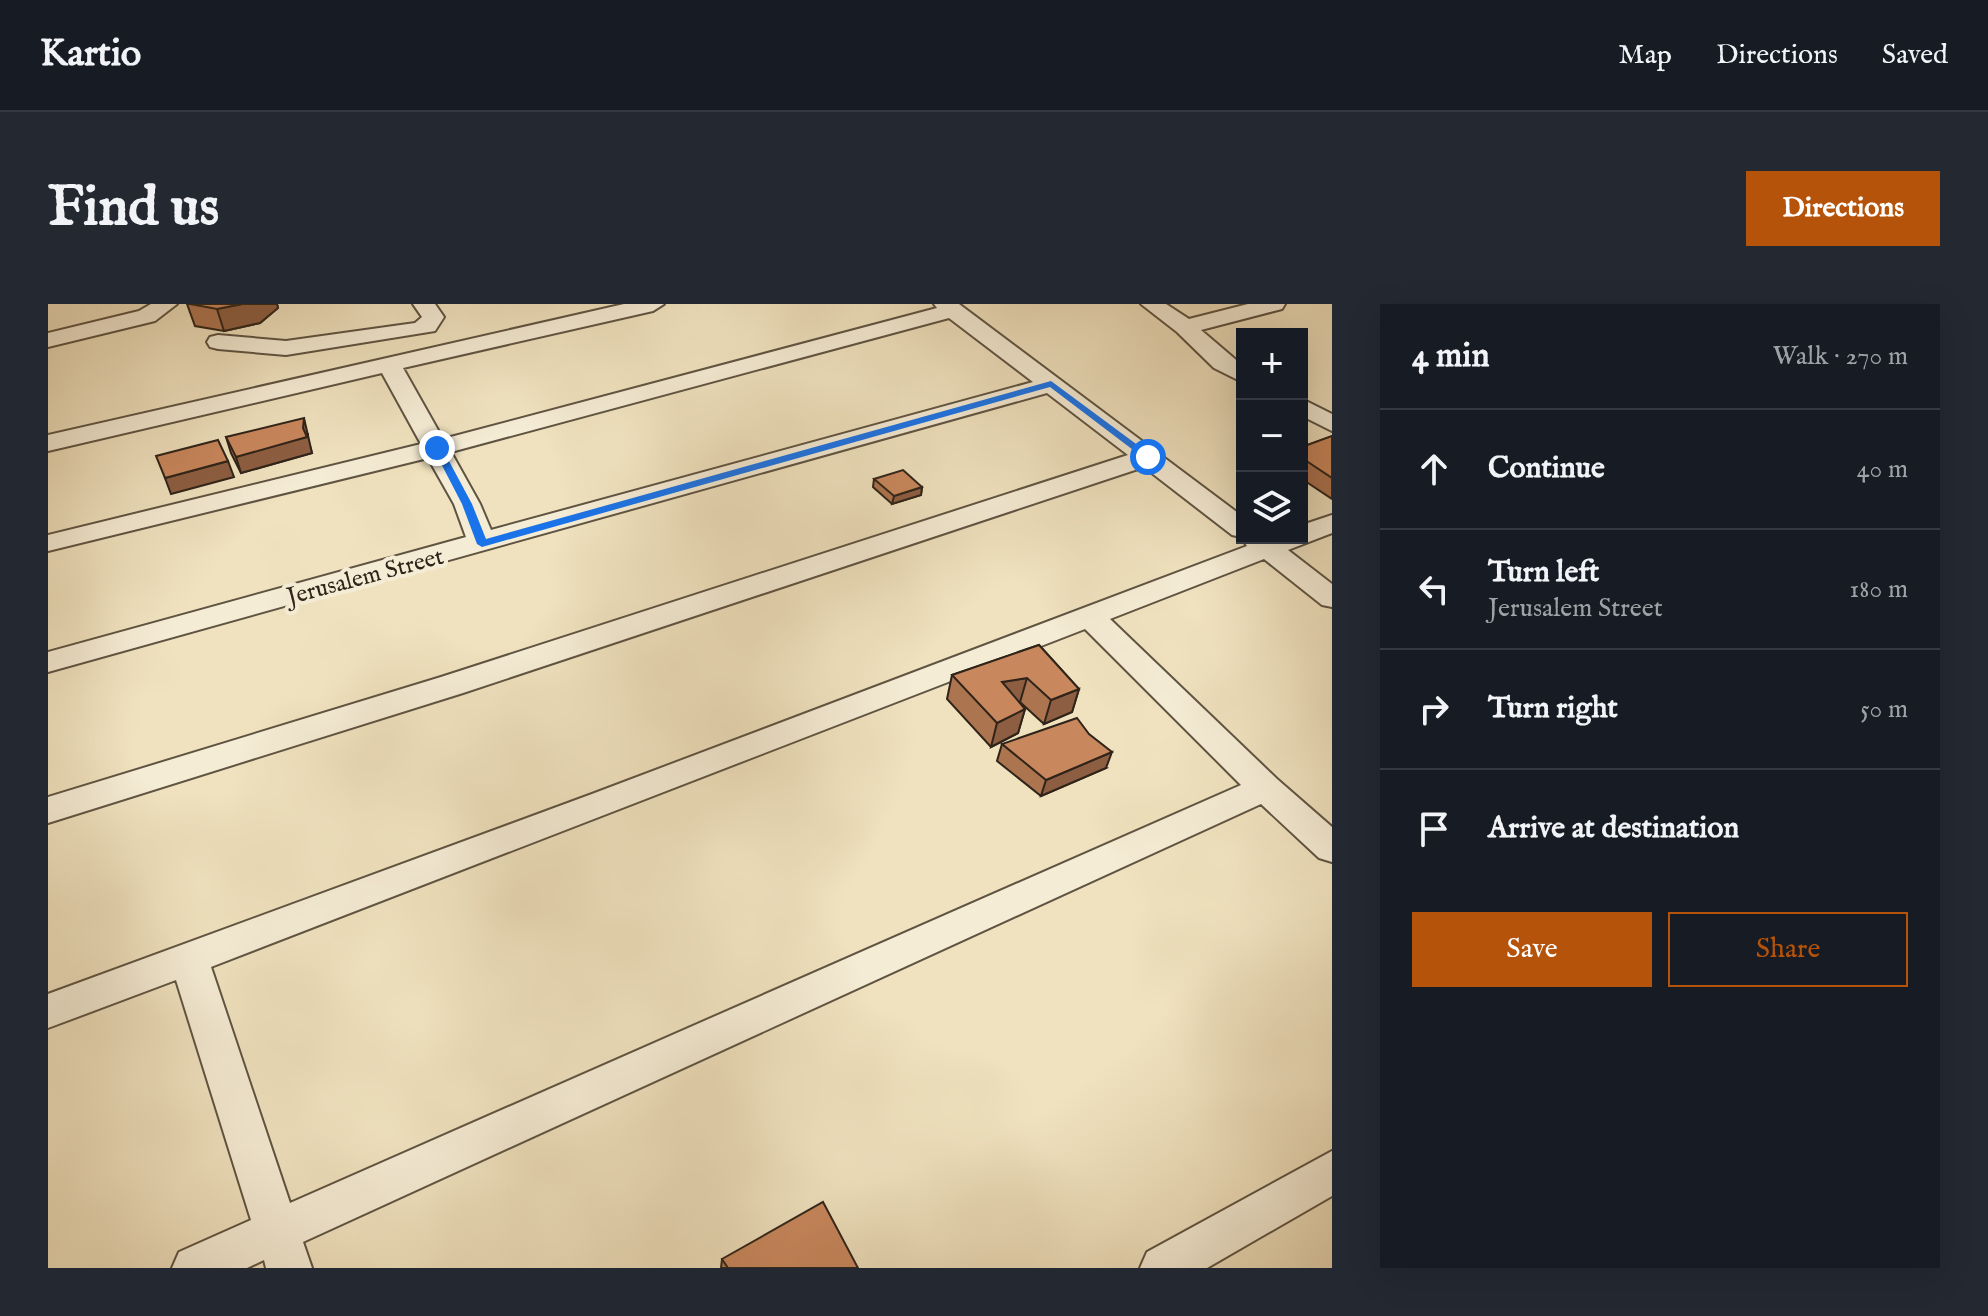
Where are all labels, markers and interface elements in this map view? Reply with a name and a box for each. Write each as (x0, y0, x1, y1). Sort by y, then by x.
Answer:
text: Kartio (40, 31, 141, 79)
text: Map (1618, 38, 1672, 73)
text: Directions (1716, 38, 1838, 73)
text: Saved (1882, 38, 1948, 73)
button: Directions (1746, 171, 1940, 246)
text: Find us (48, 173, 219, 244)
map controls (1236, 328, 1308, 544)
button: + (1236, 328, 1308, 400)
text: 4 min (1412, 335, 1490, 378)
text: Walk · 270 m (1773, 340, 1908, 373)
button: − (1236, 400, 1308, 472)
route end (419, 430, 455, 466)
route start (1130, 439, 1166, 475)
icon: ahead (1412, 447, 1456, 491)
text: Continue (1488, 450, 1605, 488)
text: 40 m (1857, 453, 1908, 486)
button: layers (1236, 472, 1308, 544)
street label: Jerusalem Street (281, 542, 447, 614)
text: Turn left (1488, 554, 1599, 592)
icon: left (1412, 567, 1456, 611)
text: 180 m (1850, 573, 1908, 606)
text: Jerusalem Street (1488, 592, 1663, 625)
icon: right (1412, 687, 1456, 731)
text: Turn right (1488, 690, 1618, 728)
text: 50 m (1860, 693, 1908, 726)
icon: arrive (1412, 807, 1456, 851)
text: Arrive at destination (1488, 810, 1739, 848)
button: Save (1412, 912, 1652, 987)
button: Share (1668, 912, 1908, 987)

